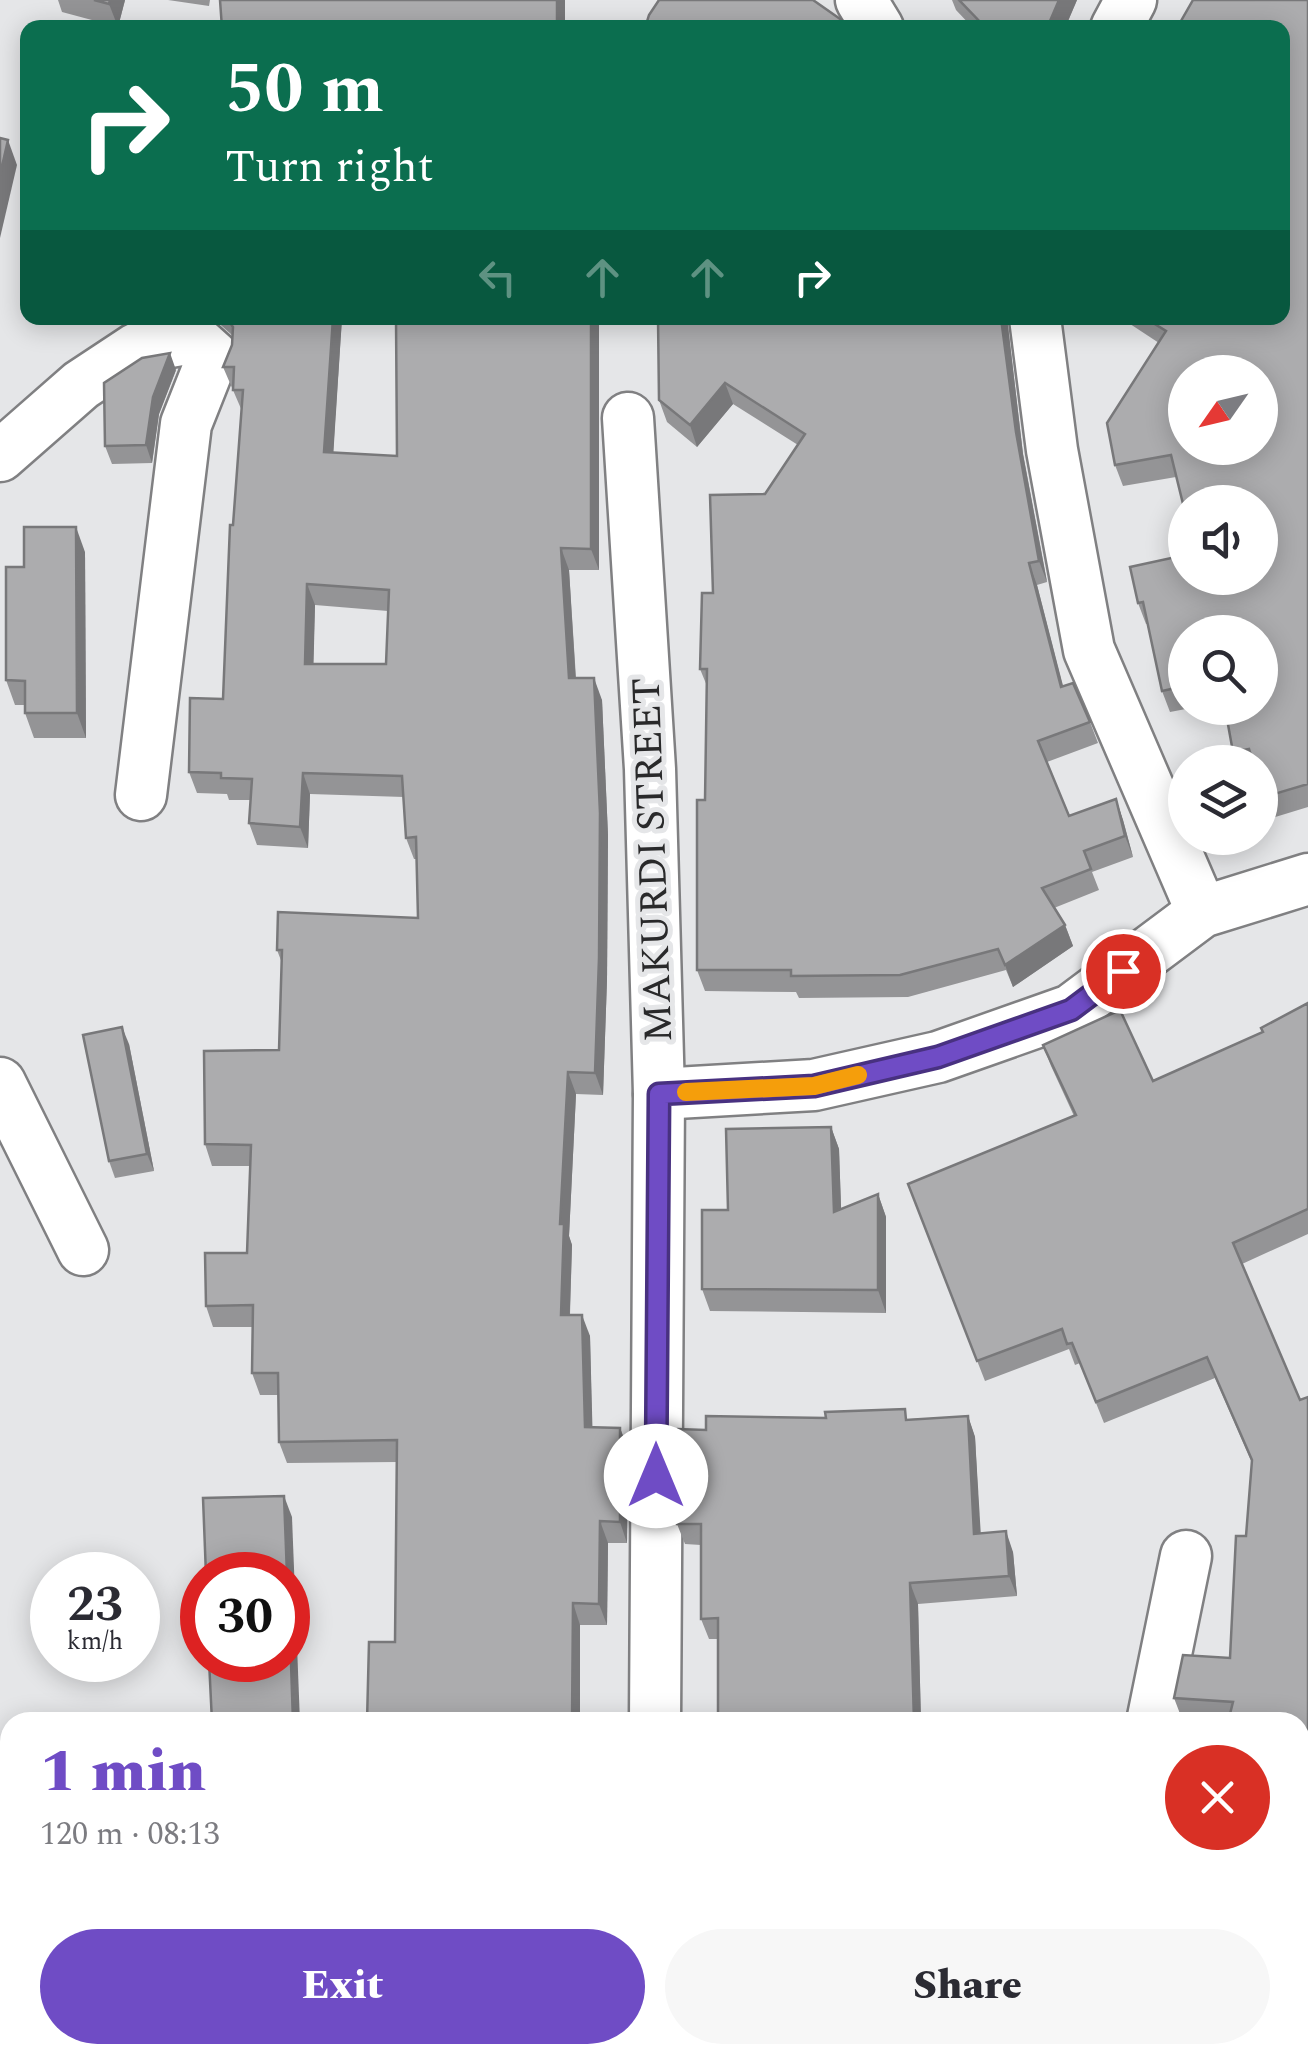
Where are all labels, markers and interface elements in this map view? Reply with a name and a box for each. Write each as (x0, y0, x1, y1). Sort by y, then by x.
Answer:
text: 50 m (225, 37, 384, 143)
icon: right (60, 60, 190, 190)
text: Turn right (225, 133, 434, 202)
icon: left (470, 250, 525, 305)
icon: ahead (575, 250, 630, 305)
icon: ahead (680, 250, 735, 305)
icon: right (785, 250, 840, 305)
north arrow (1168, 355, 1278, 465)
map controls (1168, 355, 1278, 855)
button: sound (1168, 485, 1278, 595)
button: search (1168, 615, 1278, 725)
street label: MAKURDI STREET (617, 676, 690, 1043)
button: layers (1168, 745, 1278, 855)
pin (1081, 929, 1166, 1014)
icon: arrive (1096, 944, 1151, 999)
position arrow (604, 1424, 708, 1528)
speed limit sign: 30 (180, 1552, 310, 1682)
text: 23 (67, 1567, 123, 1643)
text: km/h (67, 1623, 123, 1661)
text: 1 min (40, 1726, 206, 1818)
button: close (1165, 1745, 1270, 1850)
text: 120 m · 08:13 (40, 1810, 220, 1859)
button: Exit (40, 1929, 645, 2044)
button: Share (665, 1929, 1270, 2044)

